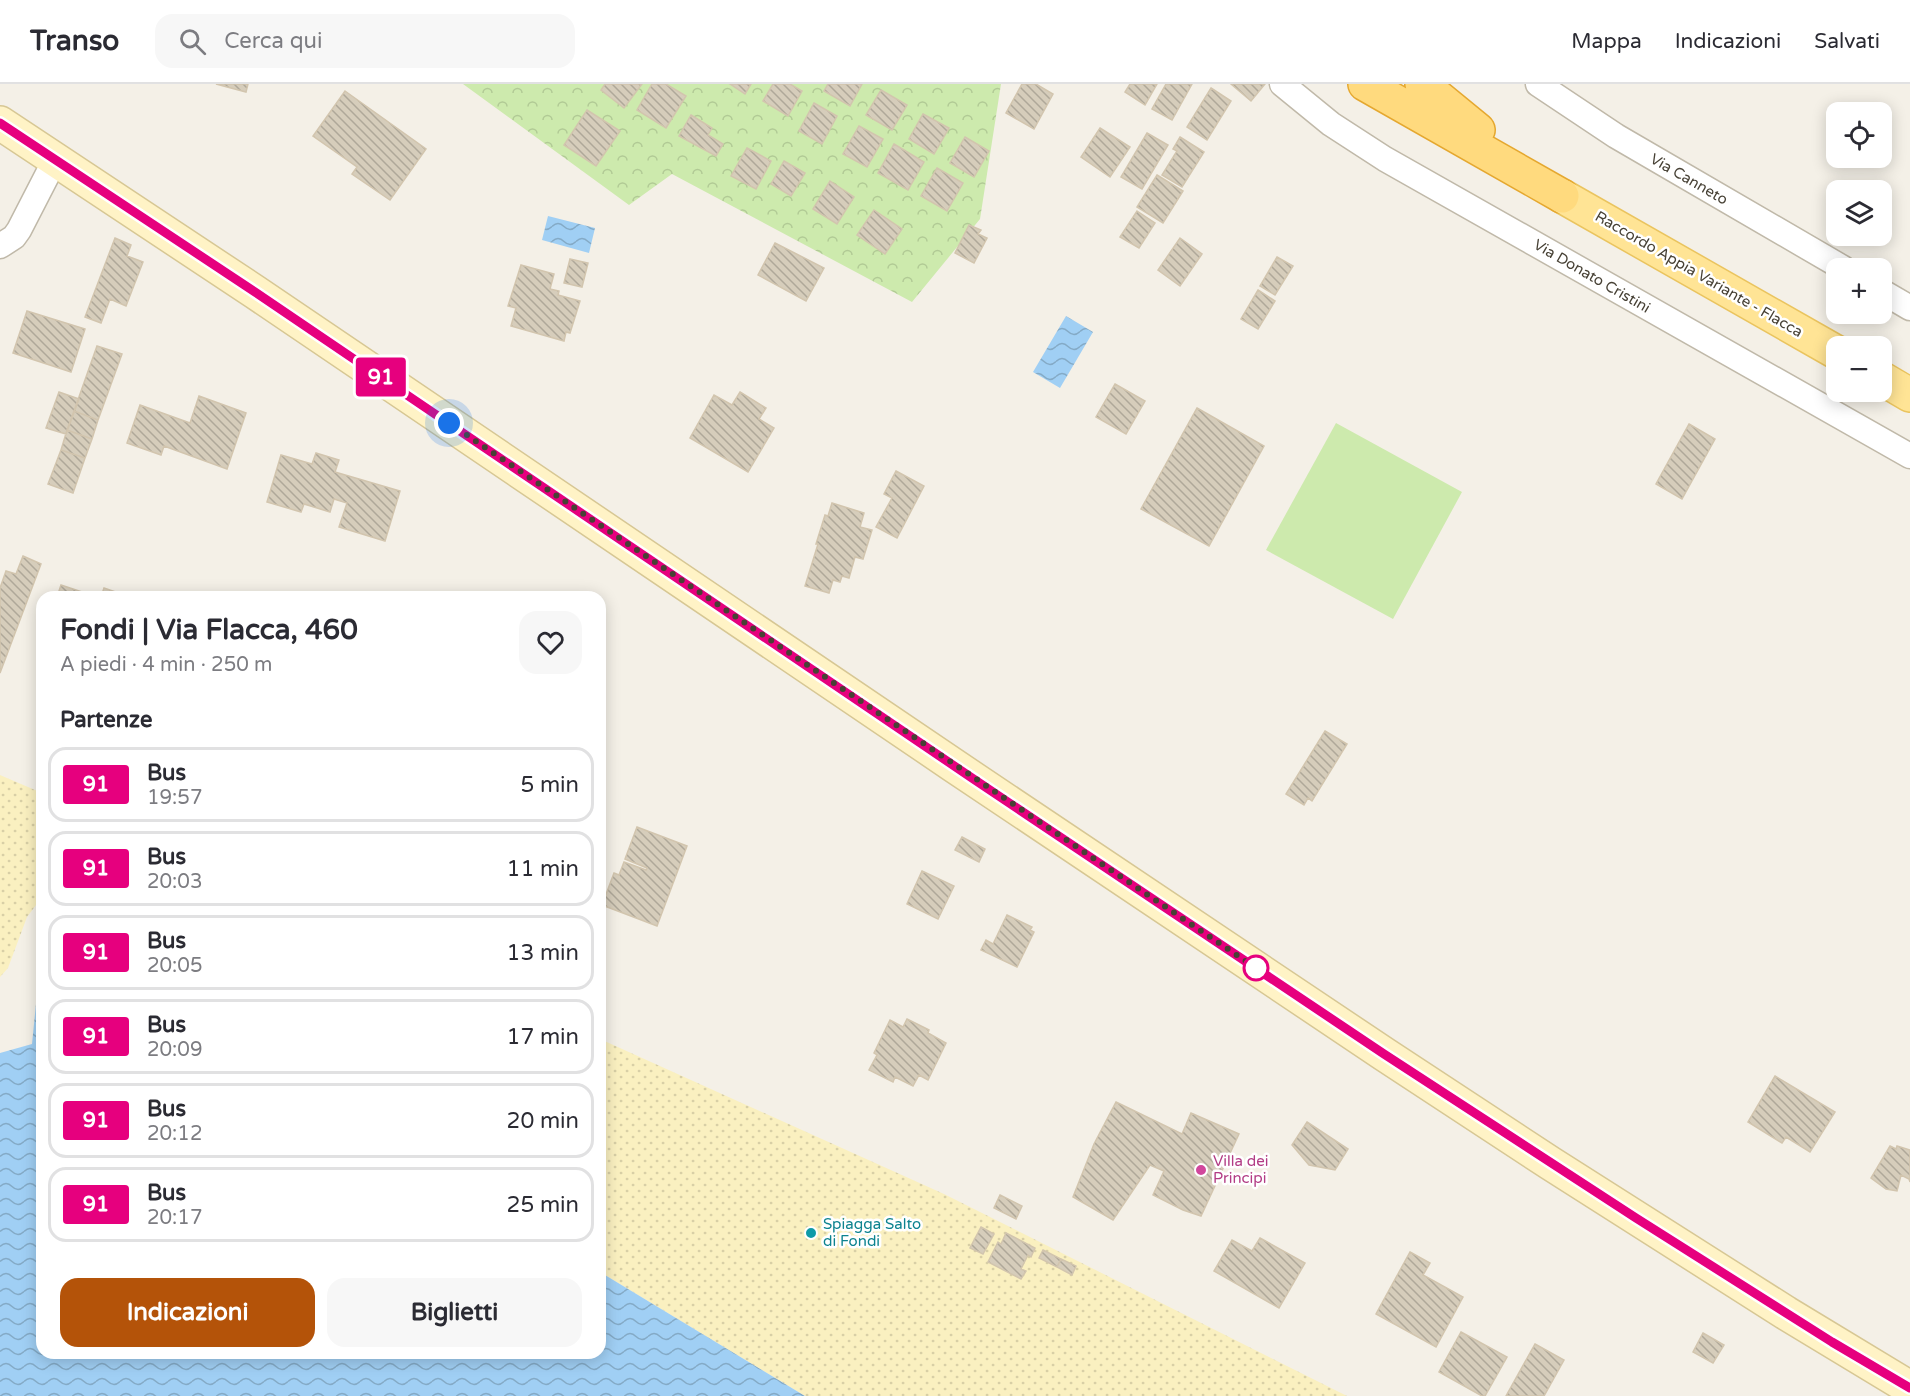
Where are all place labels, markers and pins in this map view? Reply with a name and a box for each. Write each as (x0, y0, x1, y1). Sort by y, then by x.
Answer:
unlabelled marker (1243, 955, 1269, 981)
place label: Villa dei Principi (1213, 1152, 1269, 1187)
marker: Villa dei Principi (1194, 1163, 1208, 1177)
place label: Spiagga Salto di Fondi (823, 1215, 921, 1250)
marker: Spiagga Salto di Fondi (804, 1226, 818, 1240)

